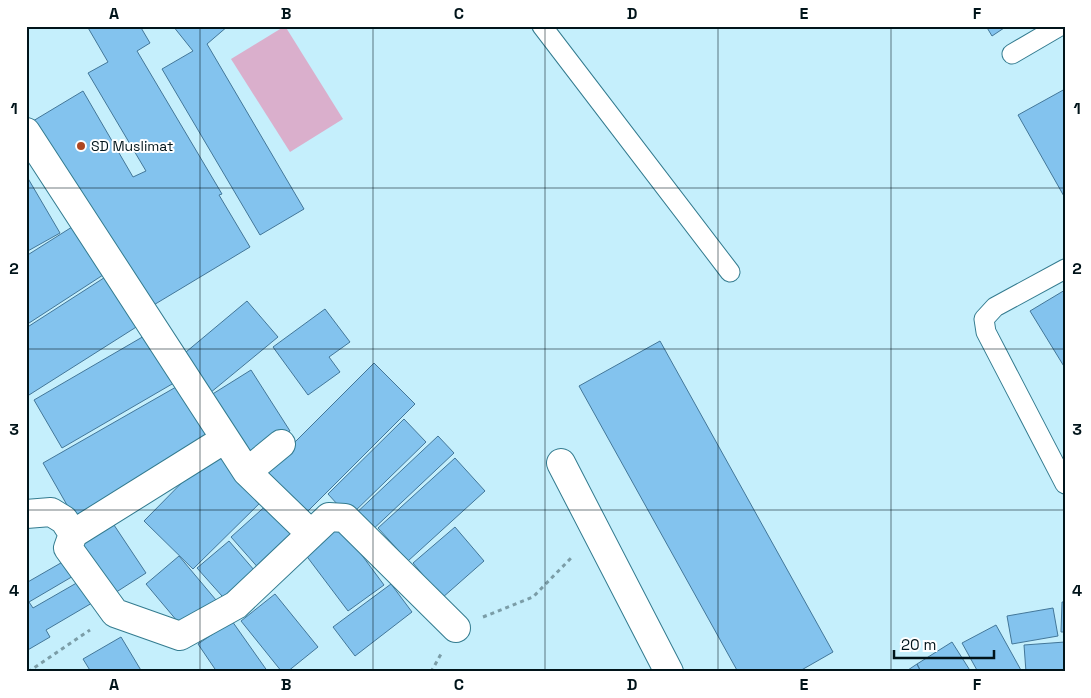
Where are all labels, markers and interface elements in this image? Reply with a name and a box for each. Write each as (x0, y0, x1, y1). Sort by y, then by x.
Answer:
text: A (109, 3, 119, 24)
text: B (281, 3, 291, 24)
text: C (454, 3, 464, 24)
text: D (627, 3, 637, 24)
text: E (800, 3, 809, 24)
text: F (973, 3, 982, 24)
text: 1 (10, 98, 18, 119)
text: 1 (1073, 98, 1081, 119)
place label: SD Muslimat (91, 137, 173, 155)
marker: SD Muslimat (75, 140, 87, 152)
text: 2 (9, 258, 19, 279)
text: 2 (1072, 258, 1082, 279)
text: 3 (9, 419, 19, 440)
text: 3 (1072, 419, 1082, 440)
text: 4 (9, 580, 19, 601)
text: 4 (1072, 580, 1082, 601)
scale bar (894, 628, 994, 660)
text: 20 m (901, 635, 936, 654)
text: A (109, 674, 119, 695)
text: B (281, 674, 291, 695)
text: C (454, 674, 464, 695)
text: D (627, 674, 637, 695)
text: E (800, 674, 809, 695)
text: F (973, 674, 982, 695)

